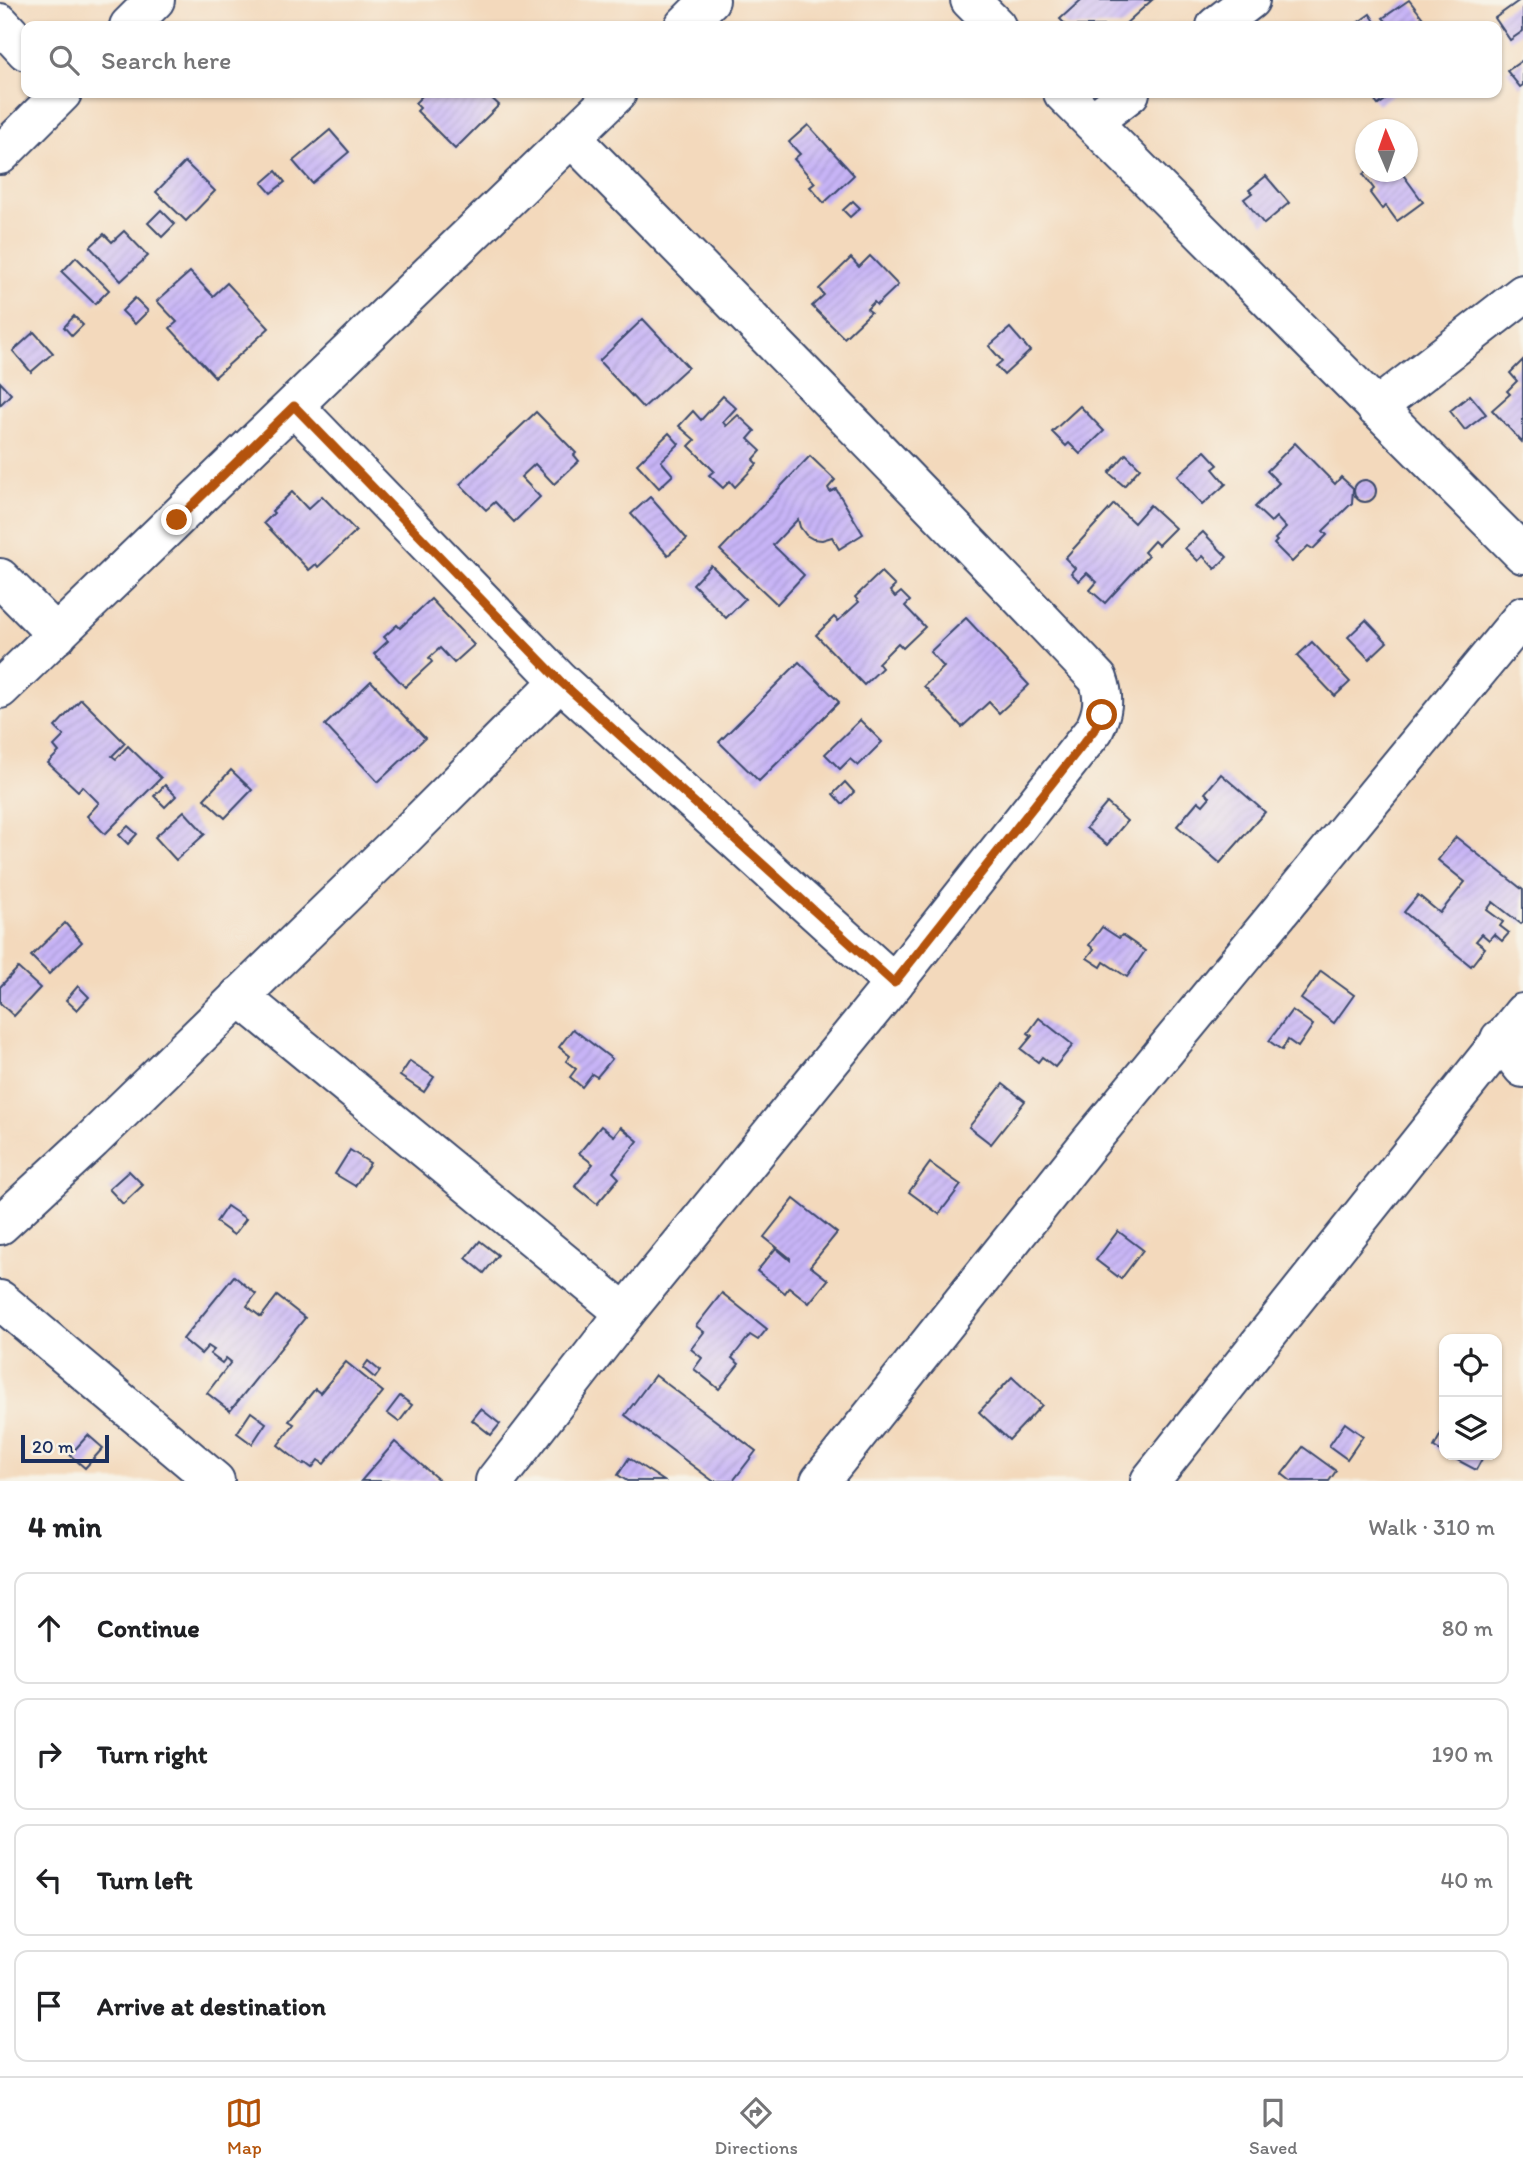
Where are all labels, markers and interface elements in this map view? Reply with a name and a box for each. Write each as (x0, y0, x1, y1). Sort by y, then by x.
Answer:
search box (21, 21, 1502, 98)
icon: search (45, 41, 83, 79)
text: Search here (101, 44, 231, 76)
north arrow (1355, 119, 1418, 182)
route end (161, 504, 192, 535)
route start (1086, 699, 1117, 730)
map controls (1439, 1334, 1502, 1460)
button: locate (1439, 1334, 1502, 1397)
button: layers (1439, 1397, 1502, 1460)
scale bar (21, 1432, 108, 1464)
text: 20 m (32, 1435, 74, 1458)
text: 4 min (28, 1508, 102, 1545)
text: Walk · 310 m (1368, 1513, 1495, 1541)
icon: ahead (30, 1609, 68, 1647)
text: Continue (97, 1612, 200, 1644)
text: 80 m (1442, 1614, 1493, 1642)
icon: right (30, 1735, 68, 1773)
text: Turn right (97, 1738, 208, 1770)
text: 190 m (1432, 1740, 1493, 1768)
icon: left (30, 1861, 68, 1899)
text: Turn left (97, 1864, 193, 1896)
text: 40 m (1440, 1866, 1493, 1894)
icon: arrive (30, 1987, 68, 2025)
text: Arrive at destination (97, 1990, 326, 2022)
tab: Map (225, 2094, 263, 2159)
tab: Directions (714, 2094, 798, 2159)
tab: Saved (1249, 2094, 1297, 2159)

